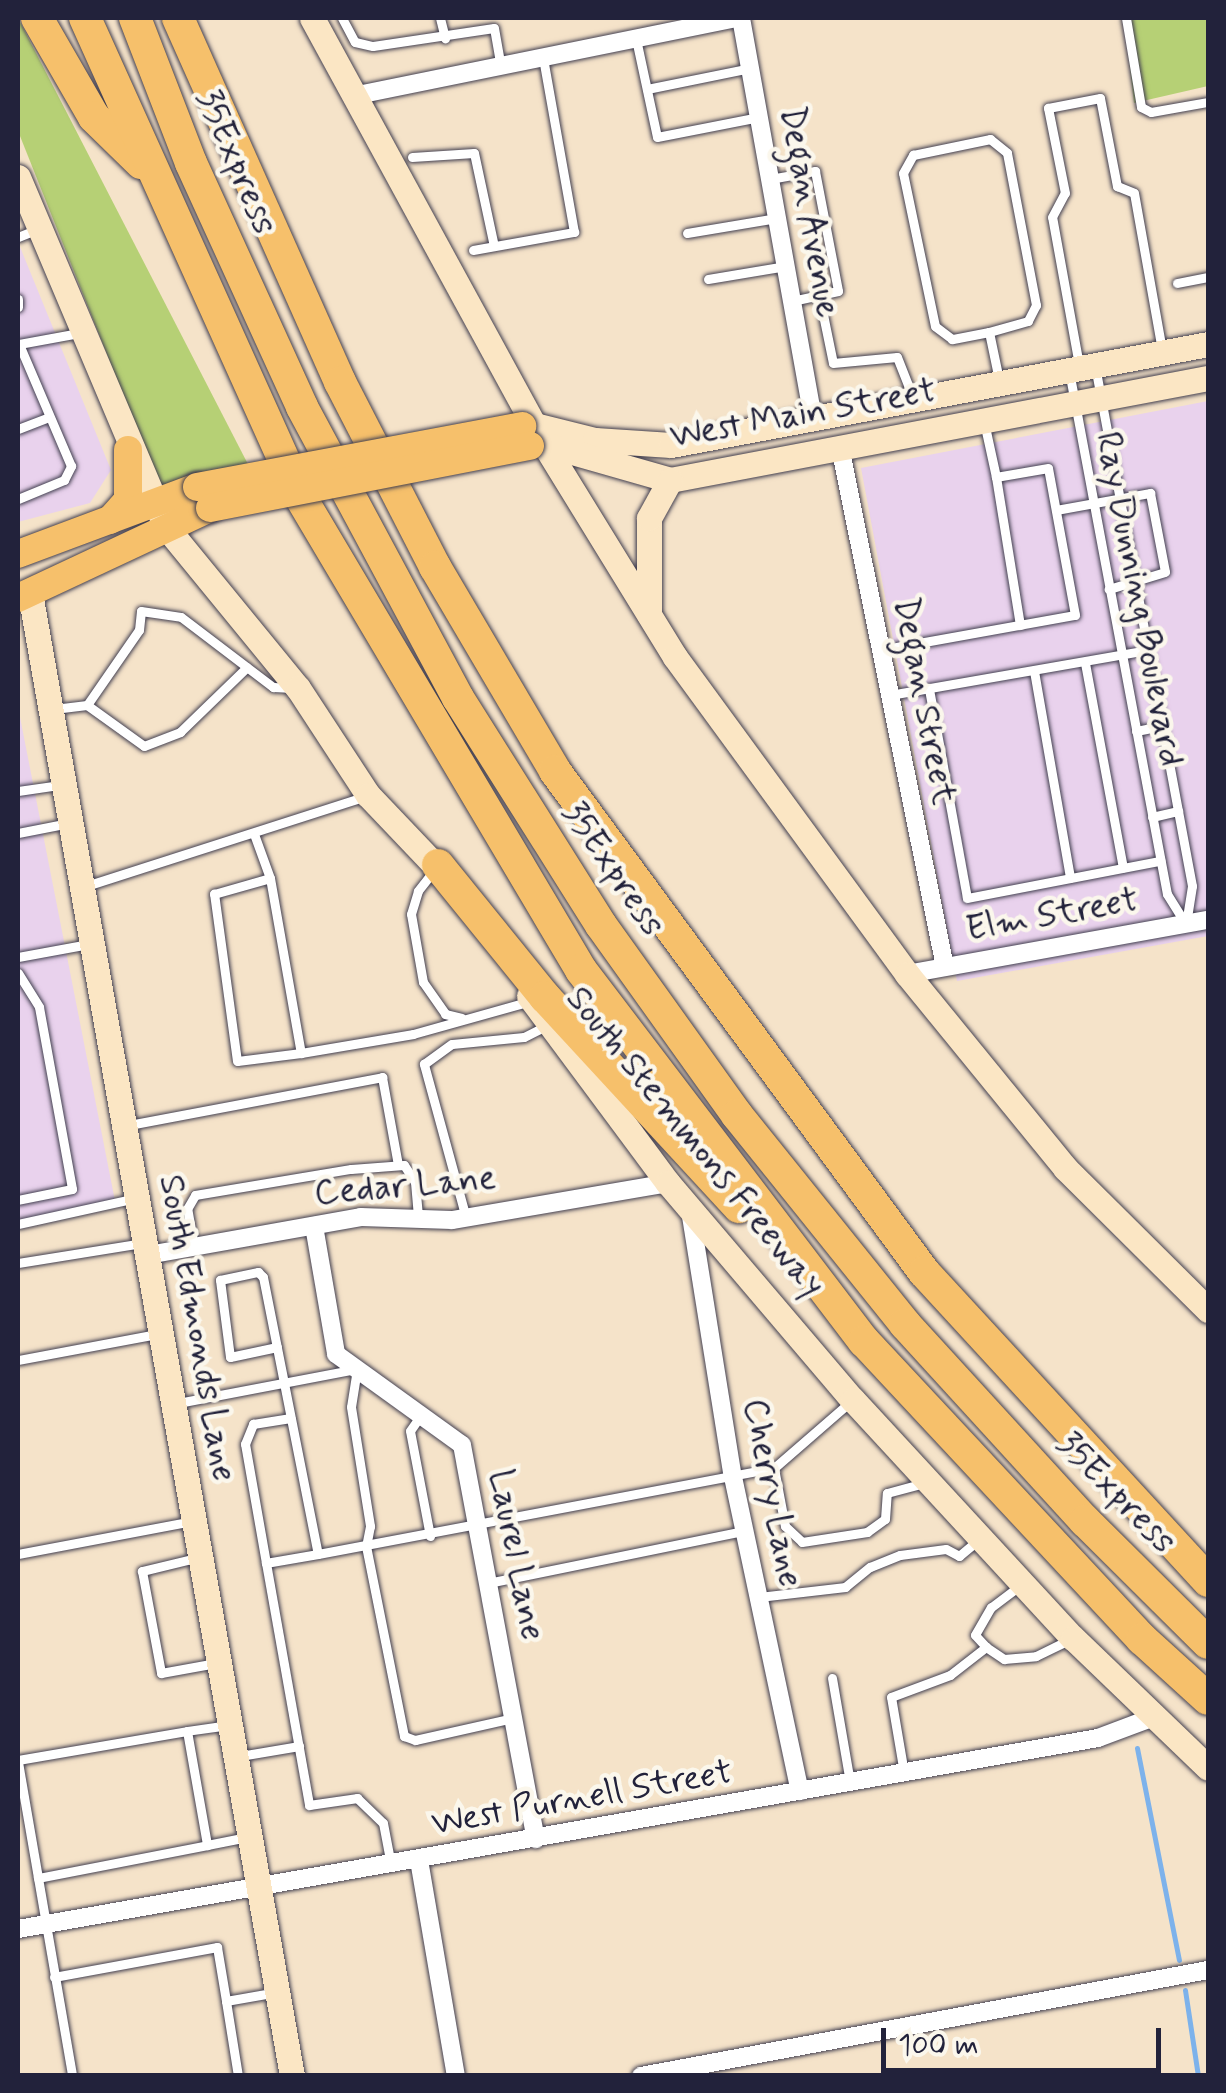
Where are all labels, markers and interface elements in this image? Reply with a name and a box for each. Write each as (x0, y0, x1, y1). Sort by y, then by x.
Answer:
street label: 35Express (187, 83, 285, 241)
street label: Degan Avenue (769, 100, 849, 324)
street label: West Main Street (668, 370, 938, 458)
street label: Ray Dunning Boulevard (1086, 427, 1192, 771)
street label: Degan Street (883, 594, 965, 808)
street label: 35Express (553, 794, 673, 944)
street label: Elm Street (964, 879, 1140, 951)
street label: South Stemmons Freeway (557, 978, 833, 1306)
street label: Cedar Lane (315, 1157, 495, 1215)
street label: South Edmonds Lane (149, 1170, 245, 1486)
street label: Cherry Lane (733, 1394, 811, 1592)
street label: 35Express (1048, 1423, 1184, 1563)
street label: Laurel Lane (479, 1466, 553, 1644)
street label: West Purnell Street (429, 1751, 735, 1845)
scale bar (886, 2008, 1166, 2070)
text: 100 m (898, 2026, 979, 2065)

